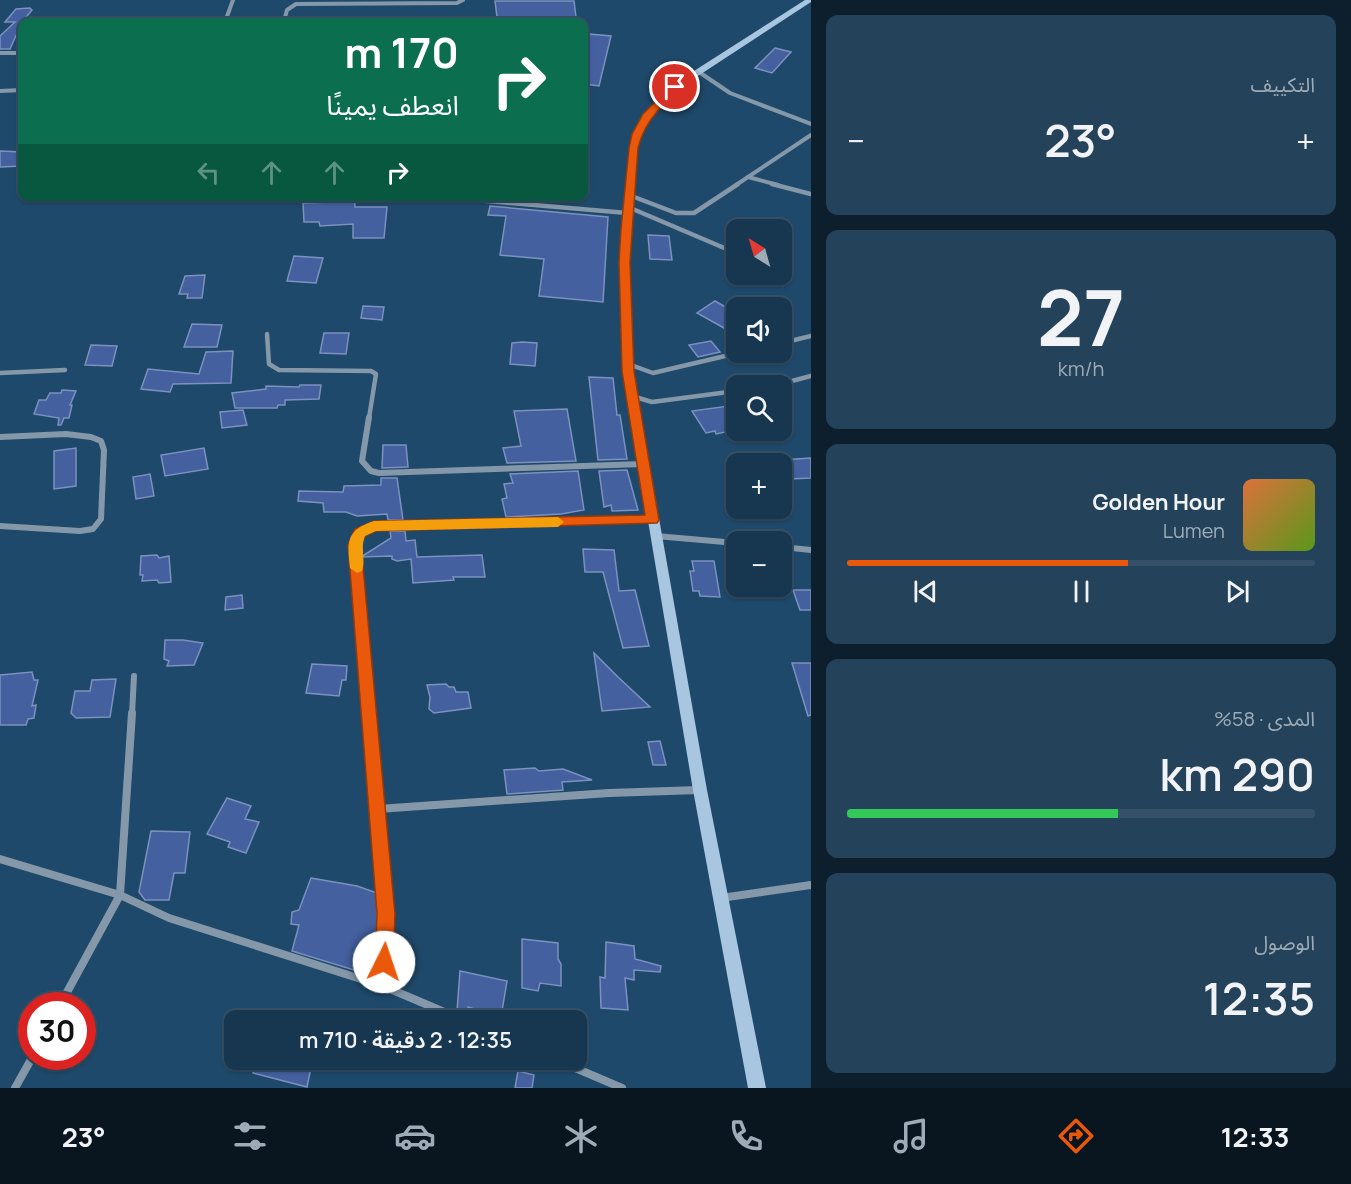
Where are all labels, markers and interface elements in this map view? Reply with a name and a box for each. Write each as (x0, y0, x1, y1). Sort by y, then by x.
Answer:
text: 170 m (344, 23, 459, 81)
icon: right (480, 42, 558, 120)
pin (649, 61, 700, 112)
icon: arrive (658, 70, 691, 103)
text: التكييف (1251, 71, 1315, 98)
text: انعطف يمينًا (326, 86, 459, 123)
text: 23° (1044, 109, 1117, 171)
text: − (847, 118, 865, 163)
text: + (1296, 118, 1315, 163)
icon: left (192, 156, 225, 189)
icon: ahead (255, 156, 288, 189)
icon: ahead (318, 156, 351, 189)
icon: right (381, 156, 414, 189)
north arrow (726, 219, 792, 285)
map controls (726, 219, 792, 597)
text: 27 (1037, 263, 1125, 369)
button: sound (726, 297, 792, 363)
text: km/h (1058, 355, 1104, 382)
button: search (726, 375, 792, 441)
button: + (726, 453, 792, 519)
text: Golden Hour (1092, 487, 1225, 517)
text: Lumen (1163, 517, 1225, 544)
button: − (726, 531, 792, 597)
icon: previous (909, 575, 942, 608)
icon: pause (1065, 575, 1098, 608)
icon: next (1221, 575, 1254, 608)
text: المدى · 58% (1214, 705, 1315, 732)
text: 290 km (1159, 743, 1315, 805)
text: الوصول (1254, 929, 1315, 956)
position arrow (352, 930, 416, 994)
text: 12:35 (1203, 967, 1315, 1029)
speed limit sign: 30 (18, 992, 96, 1070)
text: 12:35 · 2 دقيقة · 710 m (299, 1025, 512, 1055)
icon: filters (229, 1115, 271, 1157)
icon: car (394, 1115, 436, 1157)
icon: climate (560, 1115, 602, 1157)
icon: phone (725, 1115, 767, 1157)
icon: music (890, 1115, 932, 1157)
icon: directions (1055, 1115, 1097, 1157)
text: 23° (62, 1118, 106, 1155)
text: 12:33 (1221, 1118, 1289, 1155)

